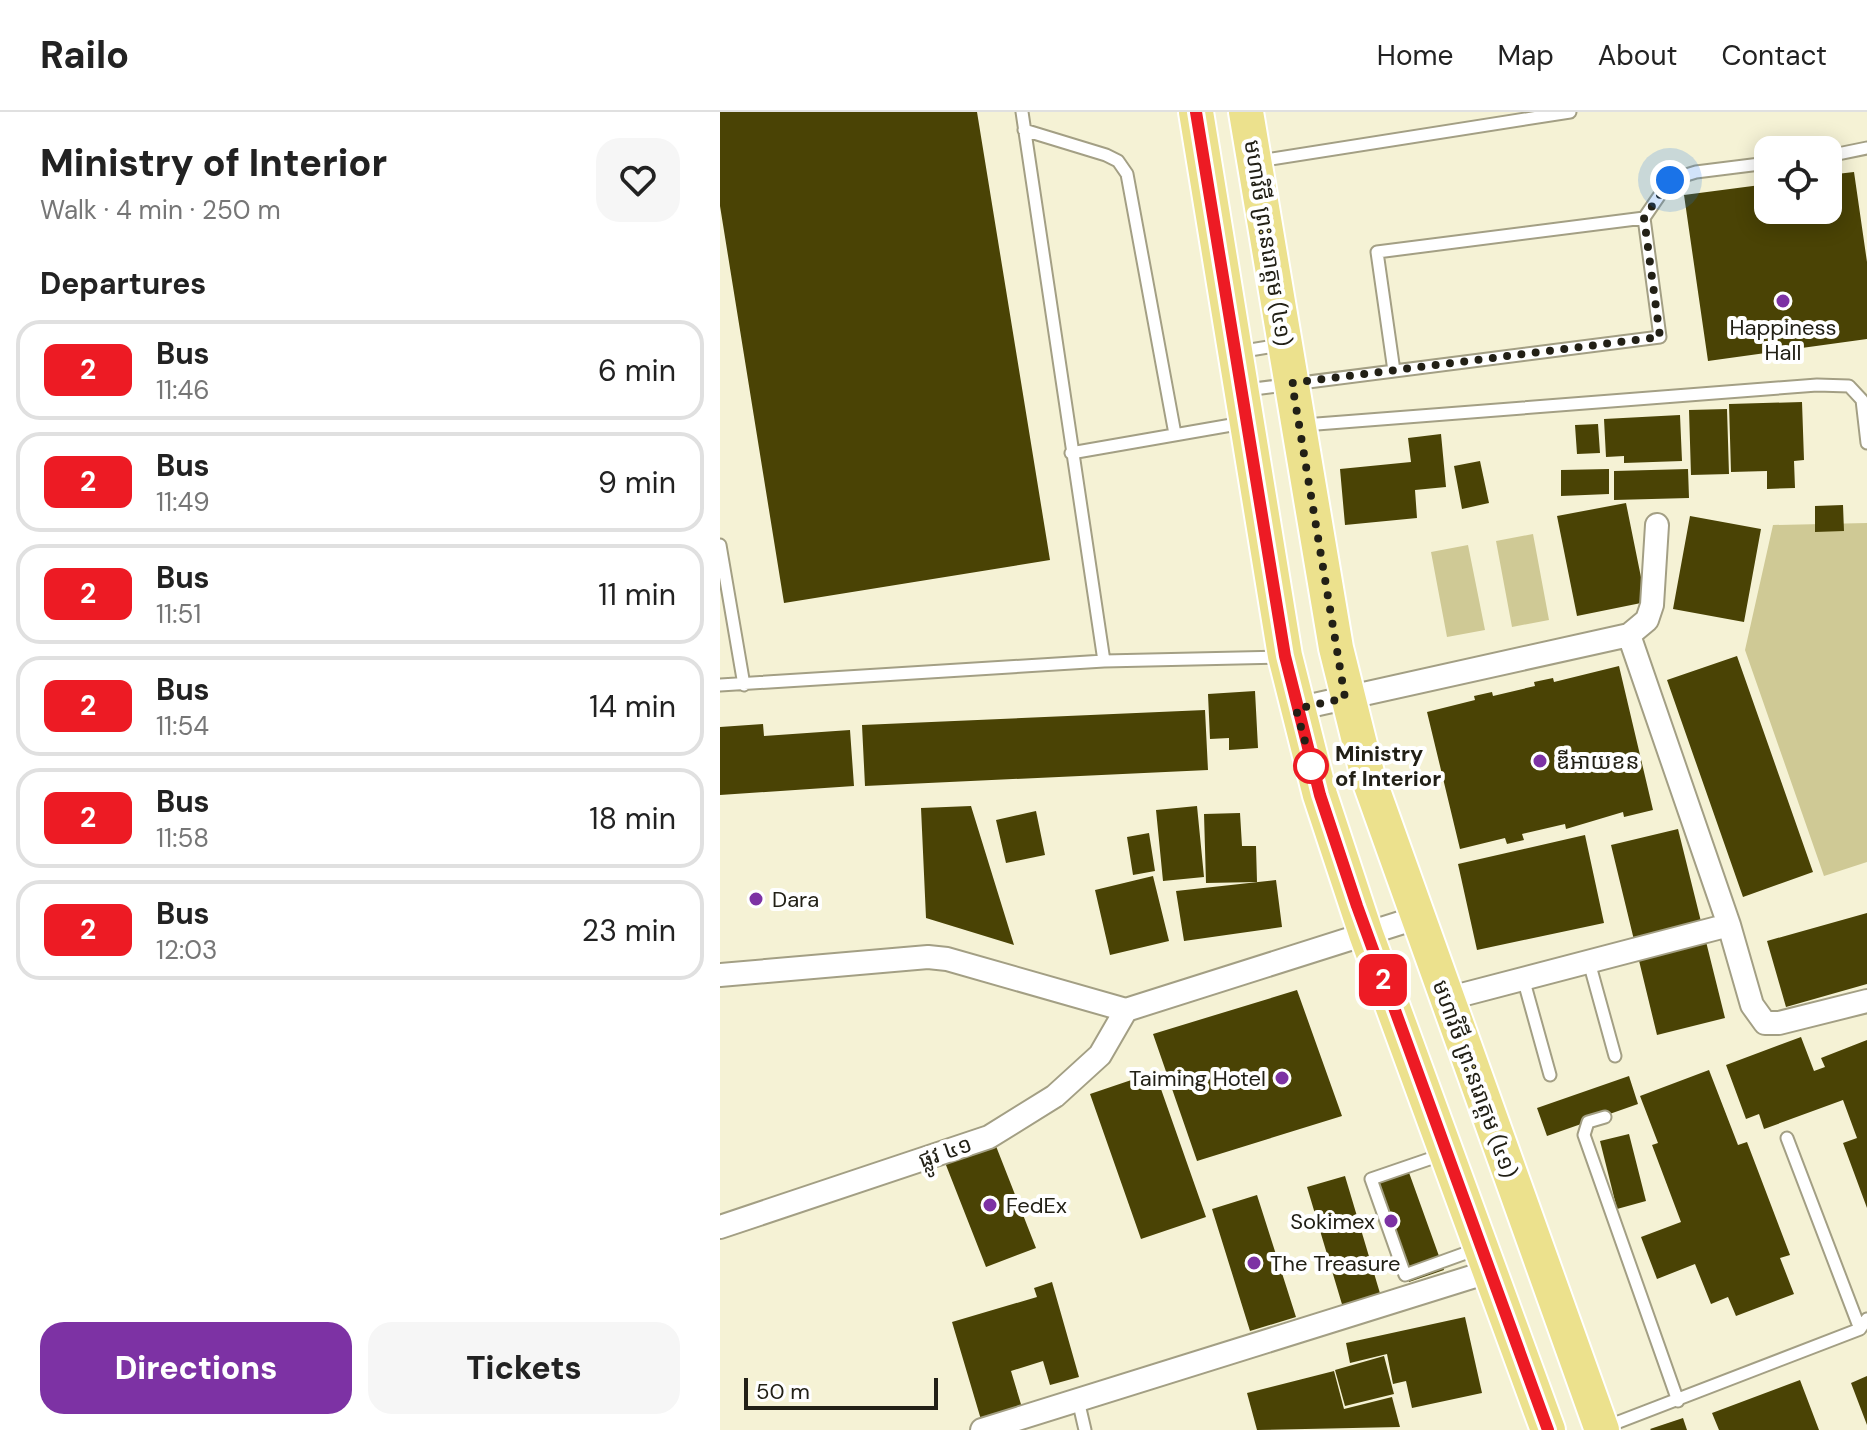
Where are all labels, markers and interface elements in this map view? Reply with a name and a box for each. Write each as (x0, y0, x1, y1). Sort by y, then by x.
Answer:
text: Railo (40, 30, 129, 80)
text: Home (1377, 37, 1453, 74)
text: Map (1497, 37, 1554, 74)
text: About (1598, 37, 1677, 74)
text: Contact (1721, 37, 1827, 74)
map controls (1754, 136, 1842, 224)
button: locate (1754, 136, 1842, 224)
text: Ministry of Interior (40, 138, 387, 188)
button: heart (596, 138, 680, 222)
street label: មហាវិថី ព្រះនរោត្តម (៤១) (1237, 138, 1299, 348)
your location (1650, 160, 1690, 200)
text: Walk · 4 min · 250 m (40, 193, 281, 227)
text: Departures (40, 264, 206, 303)
marker: Happiness Hall (1774, 292, 1792, 310)
place label: Happiness Hall (1730, 313, 1837, 367)
text: Bus (156, 334, 210, 373)
text: 2 (80, 351, 96, 388)
text: 6 min (598, 351, 676, 390)
text: 11:46 (156, 373, 210, 407)
text: Bus (156, 446, 210, 485)
text: 2 (80, 463, 96, 500)
text: 9 min (598, 463, 676, 502)
text: 11:49 (156, 485, 210, 519)
text: Bus (156, 558, 210, 597)
text: 2 (80, 575, 96, 612)
text: 11 min (598, 575, 676, 614)
text: 11:51 (156, 597, 201, 631)
text: Bus (156, 670, 210, 709)
text: 2 (80, 687, 96, 724)
text: 14 min (589, 687, 676, 726)
text: 11:54 (156, 709, 209, 743)
place label: Ministry of Interior (1335, 739, 1441, 793)
place label: ឌីអាយខន (1556, 747, 1639, 776)
marker: Ministry of Interior (1294, 749, 1328, 783)
marker: ឌីអាយខន (1531, 752, 1549, 770)
text: Bus (156, 782, 210, 821)
text: 2 (80, 799, 96, 836)
text: 18 min (589, 799, 676, 838)
text: 11:58 (156, 821, 209, 855)
place label: Dara (772, 885, 819, 914)
marker: Dara (747, 890, 765, 908)
text: Bus (156, 894, 210, 933)
text: 2 (80, 911, 96, 948)
text: 23 min (582, 911, 676, 950)
text: 12:03 (156, 933, 218, 967)
line badge: 2 (1357, 954, 1409, 1006)
text: 2 (1375, 961, 1391, 998)
street label: មហាវិថី ព្រះនរោត្តម (៤១) (1426, 976, 1524, 1182)
place label: Taiming Hotel (1129, 1064, 1266, 1093)
marker: Taiming Hotel (1273, 1069, 1291, 1087)
street label: ផ្លូវ ៤១ (914, 1129, 977, 1180)
place label: FedEx (1006, 1191, 1067, 1220)
marker: FedEx (981, 1196, 999, 1214)
place label: Sokimex (1290, 1207, 1375, 1236)
marker: Sokimex (1382, 1212, 1400, 1230)
place label: The Treasure (1270, 1249, 1400, 1278)
marker: The Treasure (1245, 1254, 1263, 1272)
button: Directions (40, 1322, 352, 1414)
button: Tickets (368, 1322, 680, 1414)
scale bar (744, 1374, 938, 1410)
text: 50 m (756, 1377, 810, 1406)

